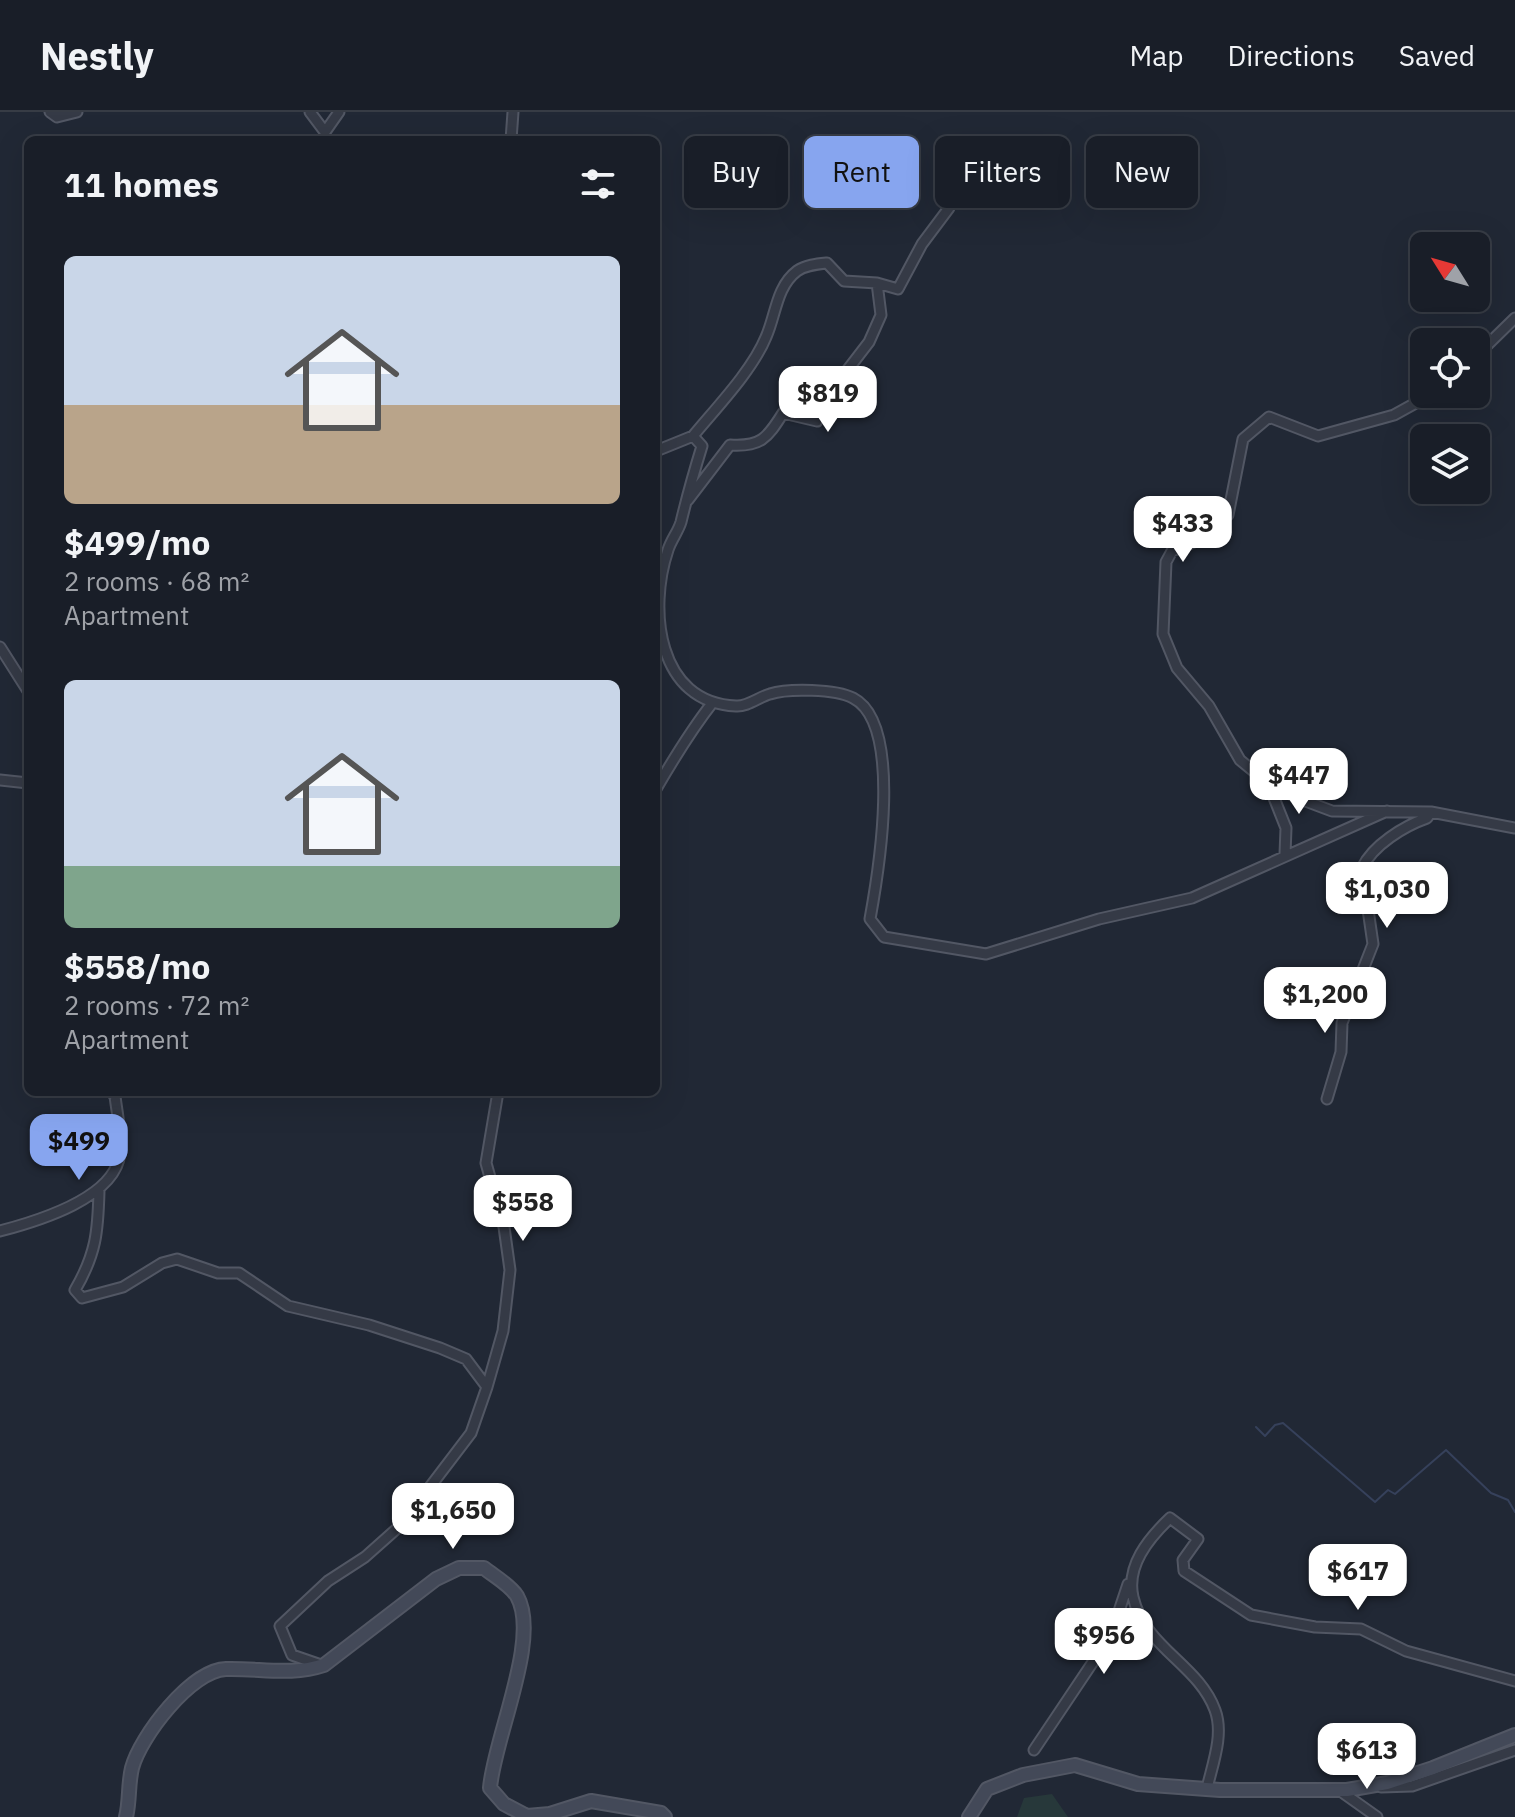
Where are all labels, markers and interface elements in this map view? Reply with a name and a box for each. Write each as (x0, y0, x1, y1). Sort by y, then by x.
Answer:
text: Nestly (40, 31, 154, 80)
text: Map (1129, 37, 1183, 74)
text: Directions (1227, 37, 1355, 74)
text: Saved (1399, 37, 1475, 74)
chip: Buy (684, 136, 788, 208)
chip: Rent (804, 136, 919, 208)
chip: Filters (935, 136, 1070, 208)
chip: New (1086, 136, 1198, 208)
text: 11 homes (64, 162, 219, 206)
icon: filters (576, 162, 620, 206)
north arrow (1410, 232, 1490, 312)
map controls (1410, 232, 1490, 504)
icon: home (270, 308, 414, 452)
button: locate (1410, 328, 1490, 408)
pin: $819 (781, 366, 875, 434)
text: $819 (797, 375, 859, 409)
button: layers (1410, 424, 1490, 504)
pin: $433 (1136, 496, 1230, 564)
text: $433 (1152, 505, 1214, 539)
text: $499/mo (64, 520, 211, 564)
text: 2 rooms · 68 m² (64, 564, 249, 598)
text: Apartment (64, 598, 189, 632)
icon: home (270, 732, 414, 876)
pin: $447 (1252, 748, 1346, 816)
text: $447 (1268, 757, 1330, 791)
pin: $1,030 (1322, 862, 1452, 930)
text: $1,030 (1344, 871, 1430, 905)
text: $558/mo (64, 944, 211, 988)
pin: $1,200 (1260, 967, 1390, 1035)
text: $1,200 (1282, 976, 1368, 1010)
text: 2 rooms · 72 m² (64, 988, 249, 1022)
text: Apartment (64, 1022, 189, 1056)
pin: $499 (32, 1114, 126, 1182)
text: $499 (48, 1123, 110, 1157)
pin: $558 (476, 1175, 570, 1243)
text: $558 (492, 1184, 554, 1218)
pin: $1,650 (388, 1483, 518, 1551)
text: $1,650 (410, 1492, 496, 1526)
pin: $617 (1311, 1544, 1405, 1612)
text: $617 (1327, 1553, 1389, 1587)
pin: $956 (1057, 1608, 1151, 1676)
text: $956 (1073, 1617, 1135, 1651)
pin: $613 (1320, 1723, 1414, 1791)
text: $613 (1336, 1732, 1398, 1766)

